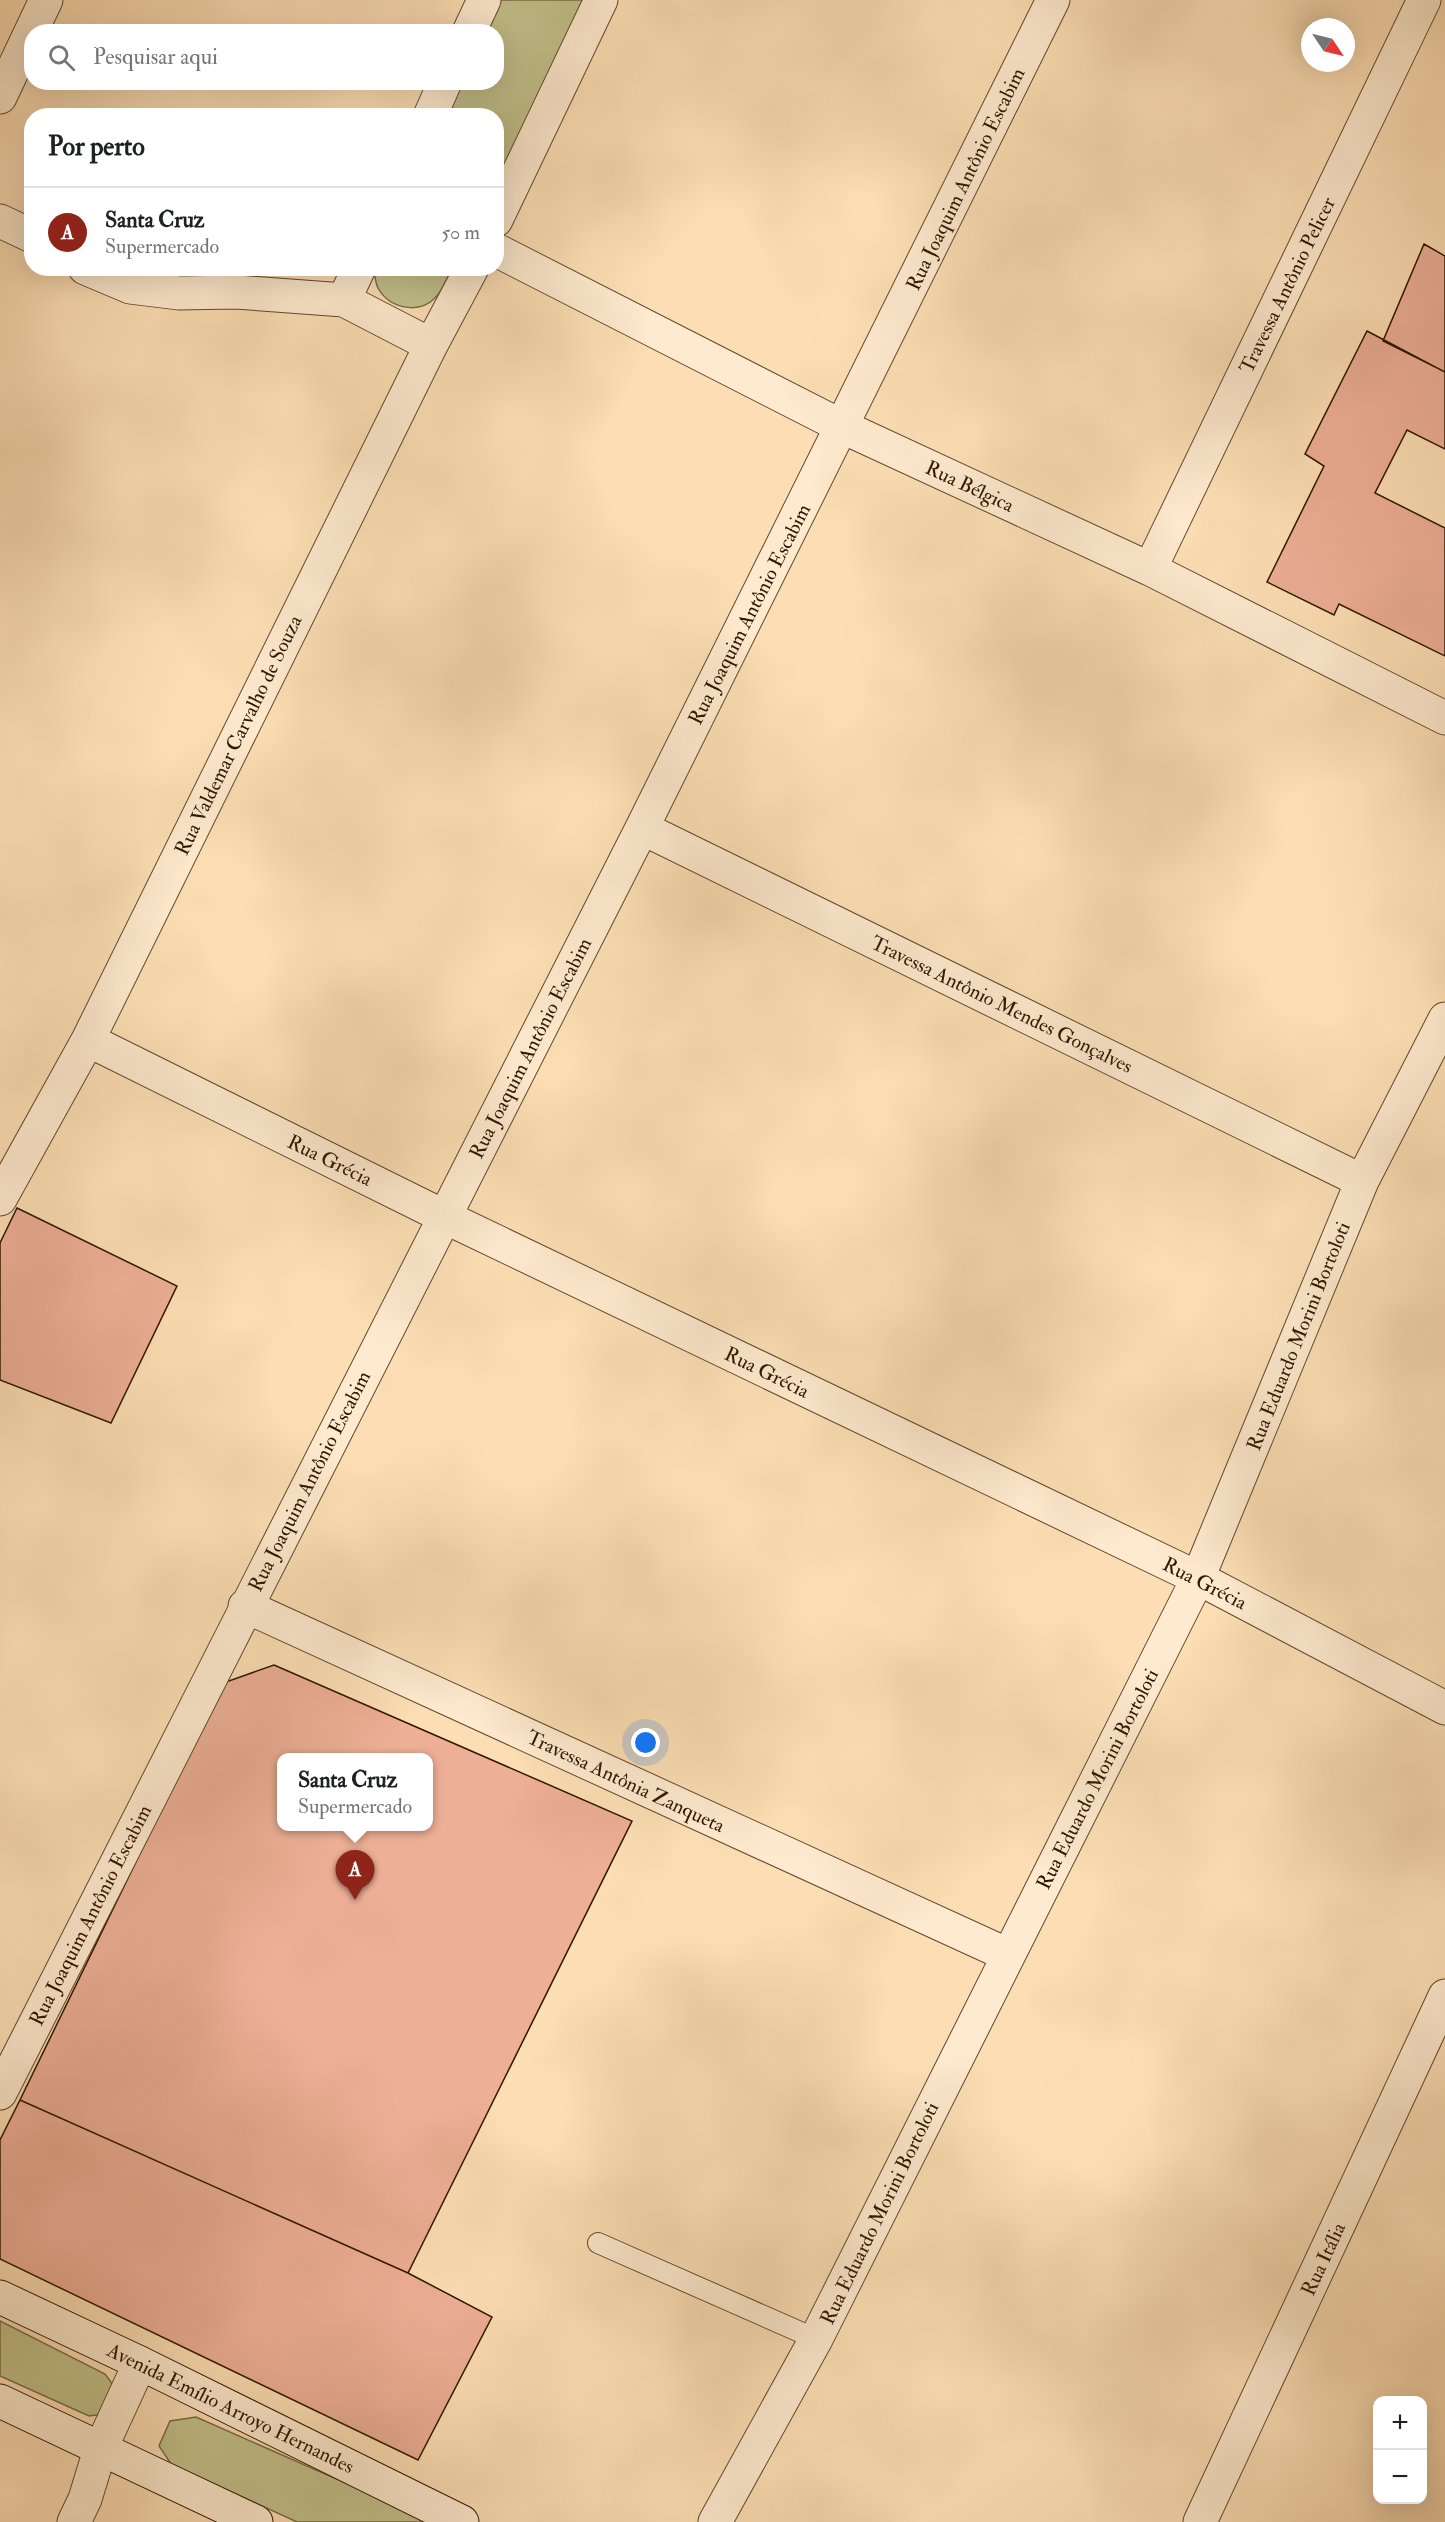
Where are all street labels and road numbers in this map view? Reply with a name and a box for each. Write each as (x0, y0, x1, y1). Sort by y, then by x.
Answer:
street label: Rua Joaquim Antônio Escabim (901, 63, 1031, 295)
street label: Travessa Antônio Pelicer (1234, 192, 1341, 377)
street label: Rua Bélgica (922, 455, 1019, 518)
street label: Rua Joaquim Antônio Escabim (683, 499, 816, 729)
street label: Rua Valdemar Carvalho de Souza (169, 610, 308, 859)
street label: Travessa Antônio Mendes Gonçalves (867, 930, 1137, 1079)
street label: Rua Joaquim Antônio Escabim (464, 933, 597, 1163)
street label: Rua Grécia (283, 1129, 377, 1192)
street label: Rua Eduardo Morini Bortoloti (1241, 1218, 1356, 1454)
street label: Rua Grécia (720, 1341, 814, 1404)
street label: Rua Joaquim Antônio Escabim (243, 1366, 376, 1596)
street label: Rua Grécia (1159, 1552, 1252, 1616)
street label: Rua Eduardo Morini Bortoloti (1031, 1665, 1164, 1894)
street label: Travessa Antônia Zanqueta (523, 1725, 729, 1839)
street label: Rua Joaquim Antônio Escabim (24, 1800, 157, 2030)
street label: Rua Eduardo Morini Bortoloti (815, 2098, 944, 2329)
street label: Rua Itália (1296, 2218, 1352, 2300)
street label: Avenida Emílio Arroyo Hernandes (102, 2337, 358, 2479)

